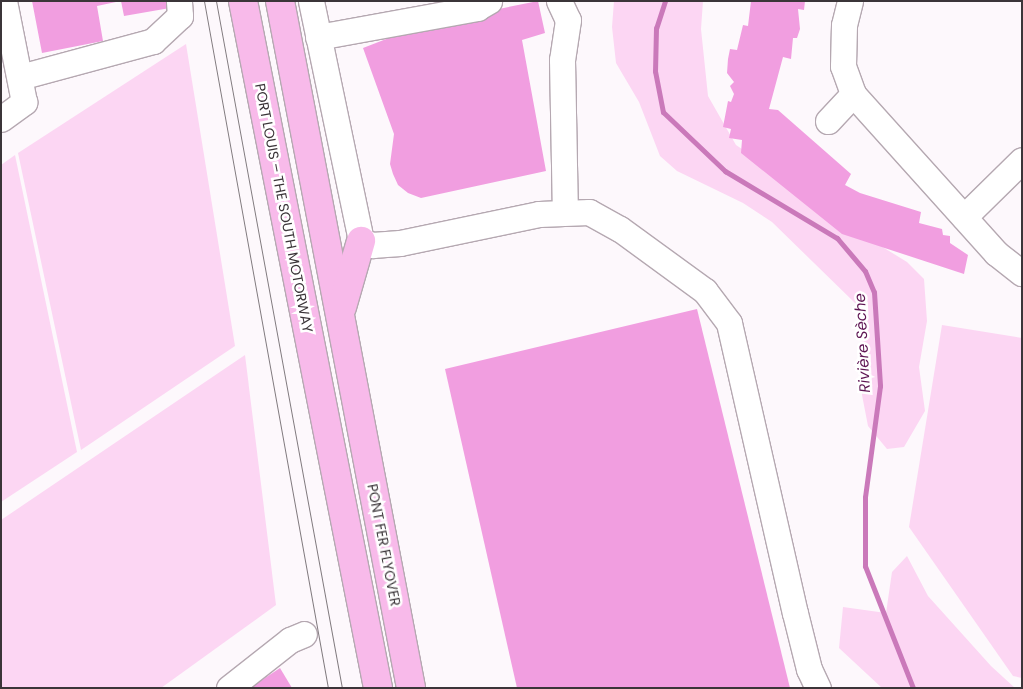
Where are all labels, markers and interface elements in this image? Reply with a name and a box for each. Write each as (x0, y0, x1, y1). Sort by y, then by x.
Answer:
street label: PORT LOUIS – THE SOUTH MOTORWAY (252, 82, 316, 334)
water label: Rivière Sèche (850, 293, 874, 393)
street label: PONT FER FLYOVER (364, 482, 404, 608)

